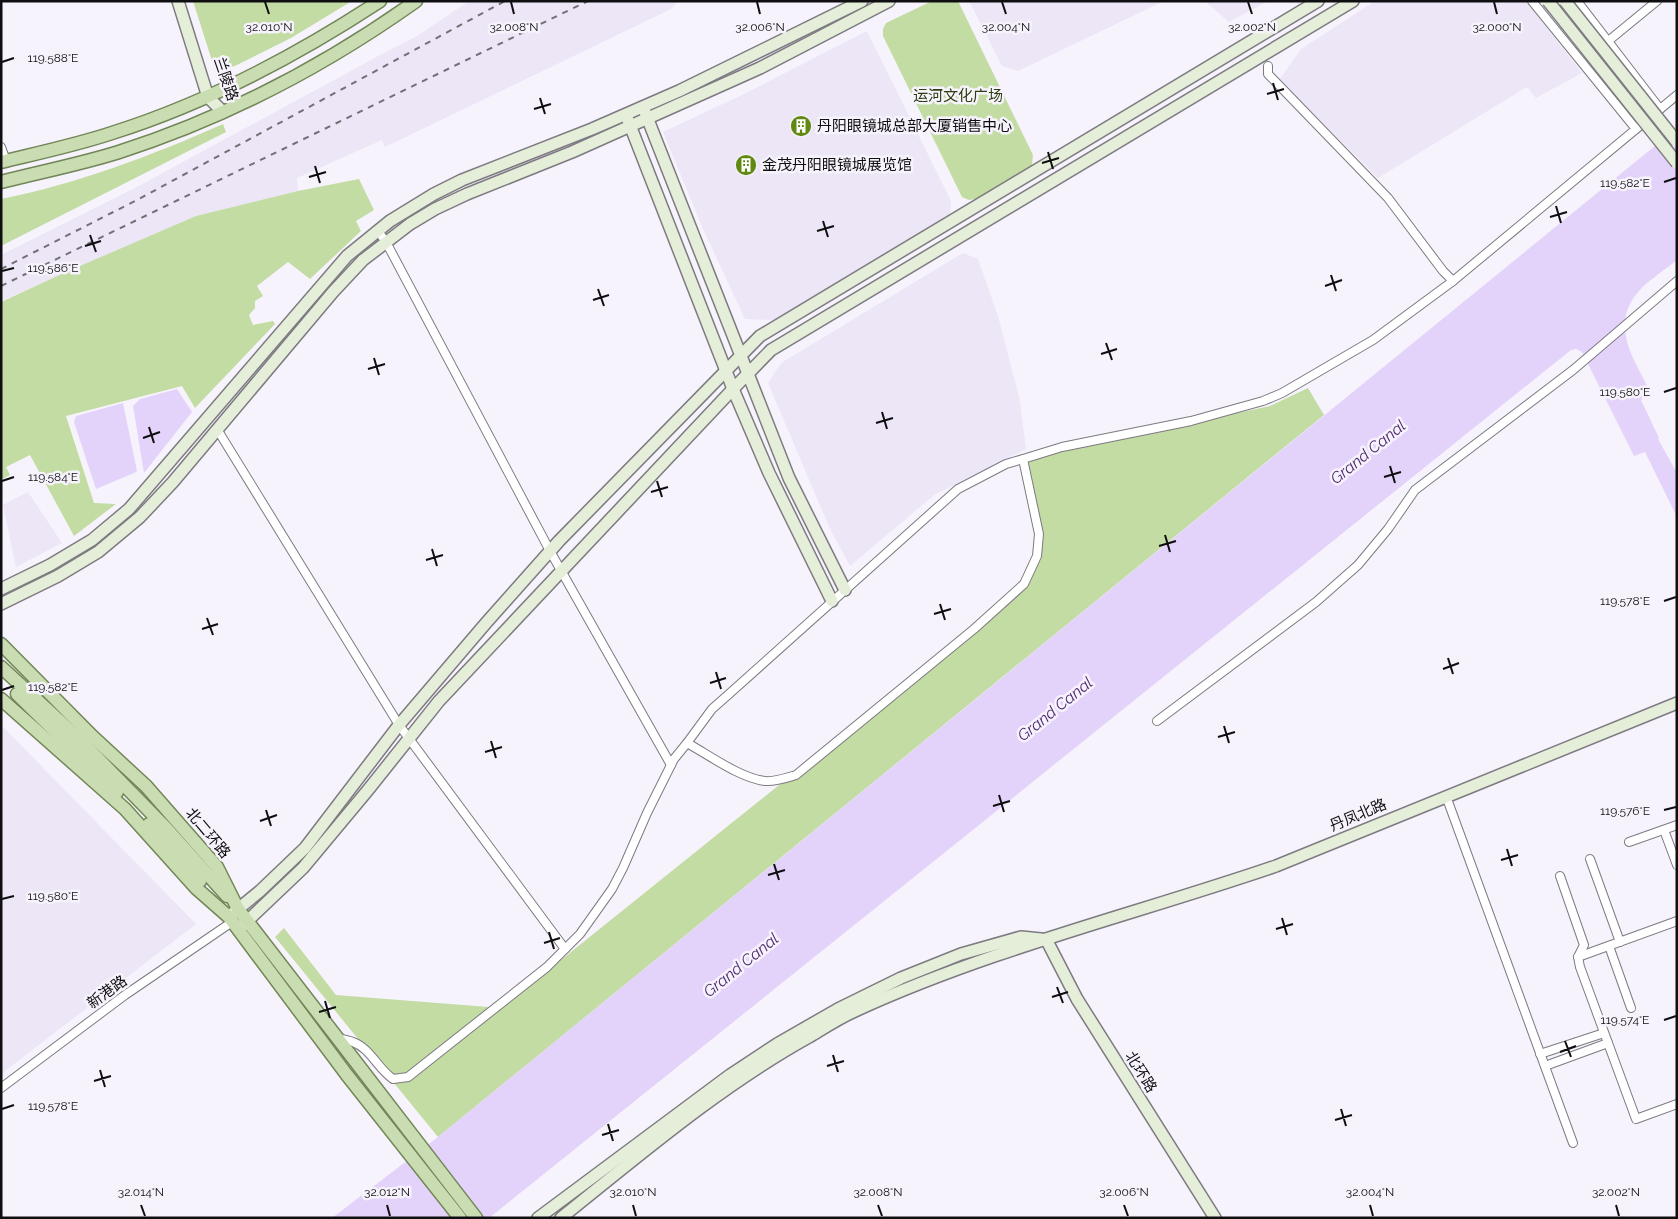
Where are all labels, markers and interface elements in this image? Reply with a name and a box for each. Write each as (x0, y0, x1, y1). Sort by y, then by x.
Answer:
text: 32.010°N (246, 20, 292, 34)
text: 32.008°N (489, 20, 539, 34)
text: 32.006°N (735, 20, 785, 34)
text: 32.004°N (982, 20, 1030, 34)
text: 32.002°N (1228, 20, 1276, 34)
text: 32.000°N (1472, 20, 1522, 34)
text: 119.588°E (28, 51, 78, 65)
street label: 兰陵路 (210, 55, 242, 103)
park label: 运河文化广场 (913, 87, 1003, 105)
building icon: 丹阳眼镜城总部大厦销售中心 (789, 114, 813, 138)
place label: 丹阳眼镜城总部大厦销售中心 (817, 117, 1012, 135)
building icon: 金茂丹阳眼镜城展览馆 (734, 153, 758, 177)
place label: 金茂丹阳眼镜城展览馆 (762, 156, 912, 174)
text: 119.582°E (1600, 176, 1650, 190)
text: 119.586°E (28, 261, 78, 275)
text: 119.580°E (1600, 385, 1650, 399)
water label: Grand Canal (1327, 416, 1409, 488)
text: 119.584°E (28, 470, 78, 484)
text: 119.578°E (1600, 594, 1650, 608)
water label: Grand Canal (1014, 673, 1096, 745)
text: 119.582°E (28, 680, 78, 694)
street label: 丹凤北路 (1327, 795, 1389, 835)
street label: 北二环路 (182, 804, 234, 862)
text: 119.576°E (1600, 804, 1650, 818)
text: 119.580°E (28, 889, 78, 903)
water label: Grand Canal (700, 929, 782, 1001)
street label: 新港路 (84, 971, 130, 1013)
text: 119.574°E (1601, 1013, 1649, 1027)
street label: 北环路 (1121, 1048, 1161, 1096)
text: 119.578°E (28, 1099, 78, 1113)
text: 32.014°N (118, 1185, 164, 1199)
text: 32.012°N (364, 1185, 410, 1199)
text: 32.010°N (610, 1185, 656, 1199)
text: 32.008°N (853, 1185, 903, 1199)
text: 32.006°N (1099, 1185, 1149, 1199)
text: 32.004°N (1346, 1185, 1394, 1199)
text: 32.002°N (1592, 1185, 1640, 1199)

